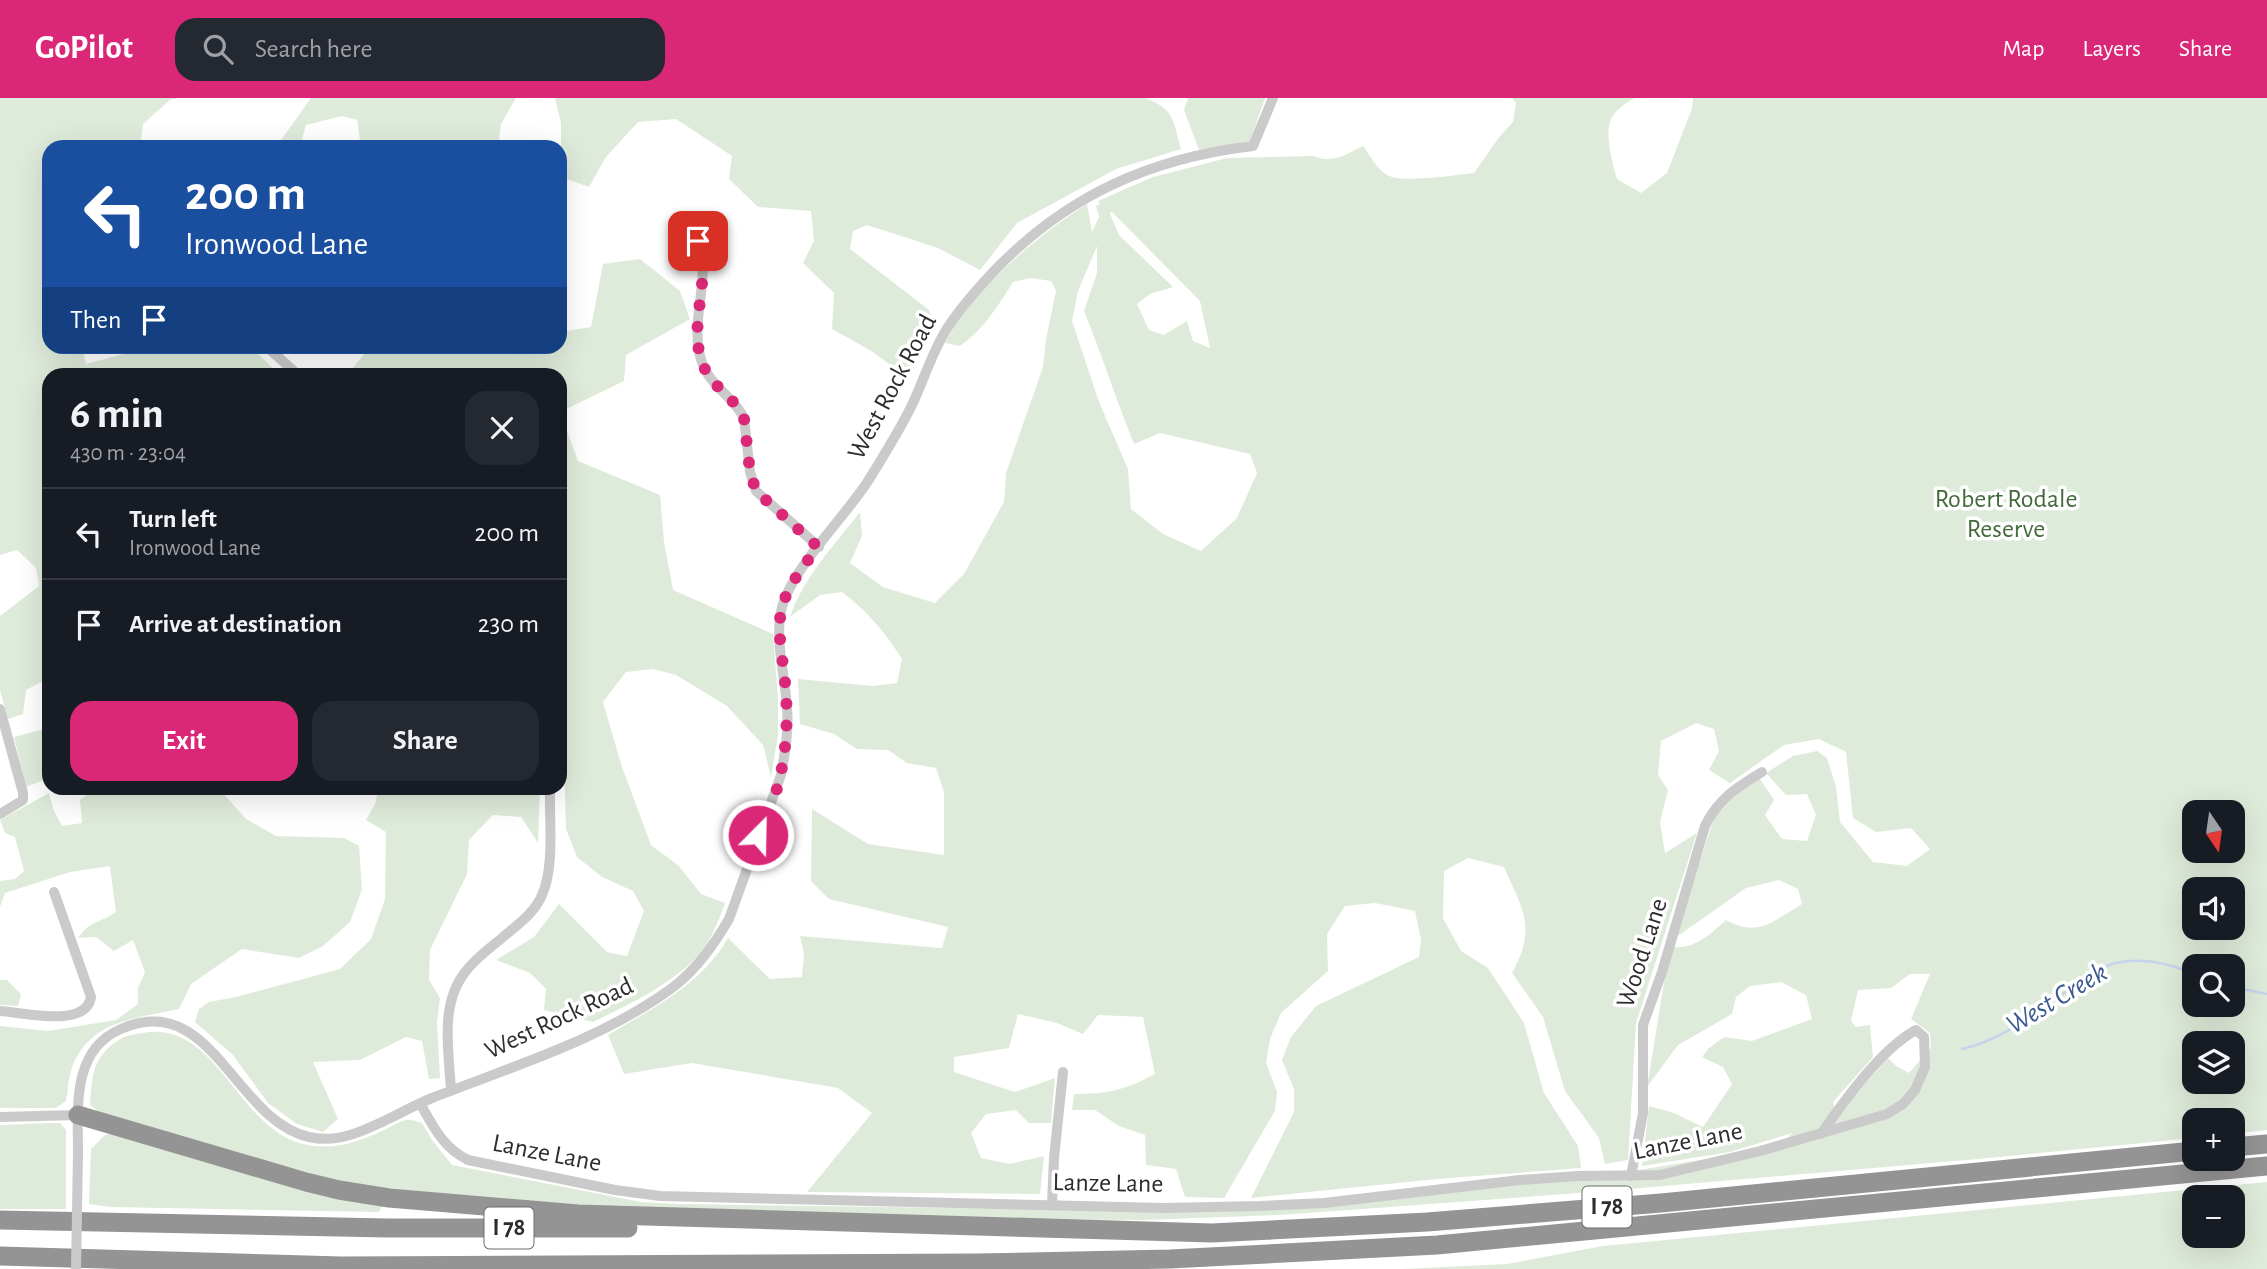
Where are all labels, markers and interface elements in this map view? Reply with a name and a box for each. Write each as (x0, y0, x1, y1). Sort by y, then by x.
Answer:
search box (175, 18, 665, 81)
icon: search (199, 30, 237, 68)
text: GoPilot (35, 32, 133, 65)
text: Search here (255, 36, 372, 62)
text: Map (2002, 37, 2044, 61)
text: Layers (2082, 37, 2141, 61)
text: Share (2179, 37, 2232, 61)
icon: left (70, 168, 161, 259)
text: 200 m (185, 170, 306, 219)
pin (668, 211, 728, 271)
icon: arrive (679, 222, 717, 260)
text: Ironwood Lane (185, 228, 368, 260)
icon: arrive (135, 301, 173, 339)
text: Then (70, 307, 121, 333)
street label: West Rock Road (843, 310, 941, 464)
button: close (465, 391, 539, 465)
text: 6 min (70, 393, 164, 435)
text: 430 m · 23:04 (70, 442, 186, 465)
park label: Robert Rodale Reserve (1935, 486, 2077, 542)
text: Turn left (129, 506, 217, 532)
icon: left (70, 515, 108, 553)
text: 200 m (475, 520, 539, 546)
text: Ironwood Lane (129, 537, 261, 560)
icon: arrive (70, 606, 108, 644)
text: Arrive at destination (129, 611, 342, 637)
text: 230 m (478, 611, 539, 637)
button: Exit (70, 701, 298, 781)
button: Share (312, 701, 539, 781)
position arrow (721, 798, 795, 872)
north arrow (2182, 800, 2245, 863)
map controls (2182, 800, 2245, 1248)
button: sound (2182, 877, 2245, 940)
street label: Wood Lane (1612, 895, 1672, 1011)
button: search (2182, 954, 2245, 1017)
water label: West Creek (2002, 958, 2112, 1040)
street label: West Rock Road (481, 972, 637, 1064)
button: layers (2182, 1031, 2245, 1094)
button: + (2182, 1108, 2245, 1171)
street label: Lanze Lane (1631, 1118, 1745, 1164)
street label: Lanze Lane (490, 1130, 604, 1176)
street label: Lanze Lane (1052, 1169, 1164, 1197)
button: − (2182, 1185, 2245, 1248)
road number: I 78 (1582, 1186, 1632, 1227)
road number: I 78 (484, 1208, 534, 1248)

